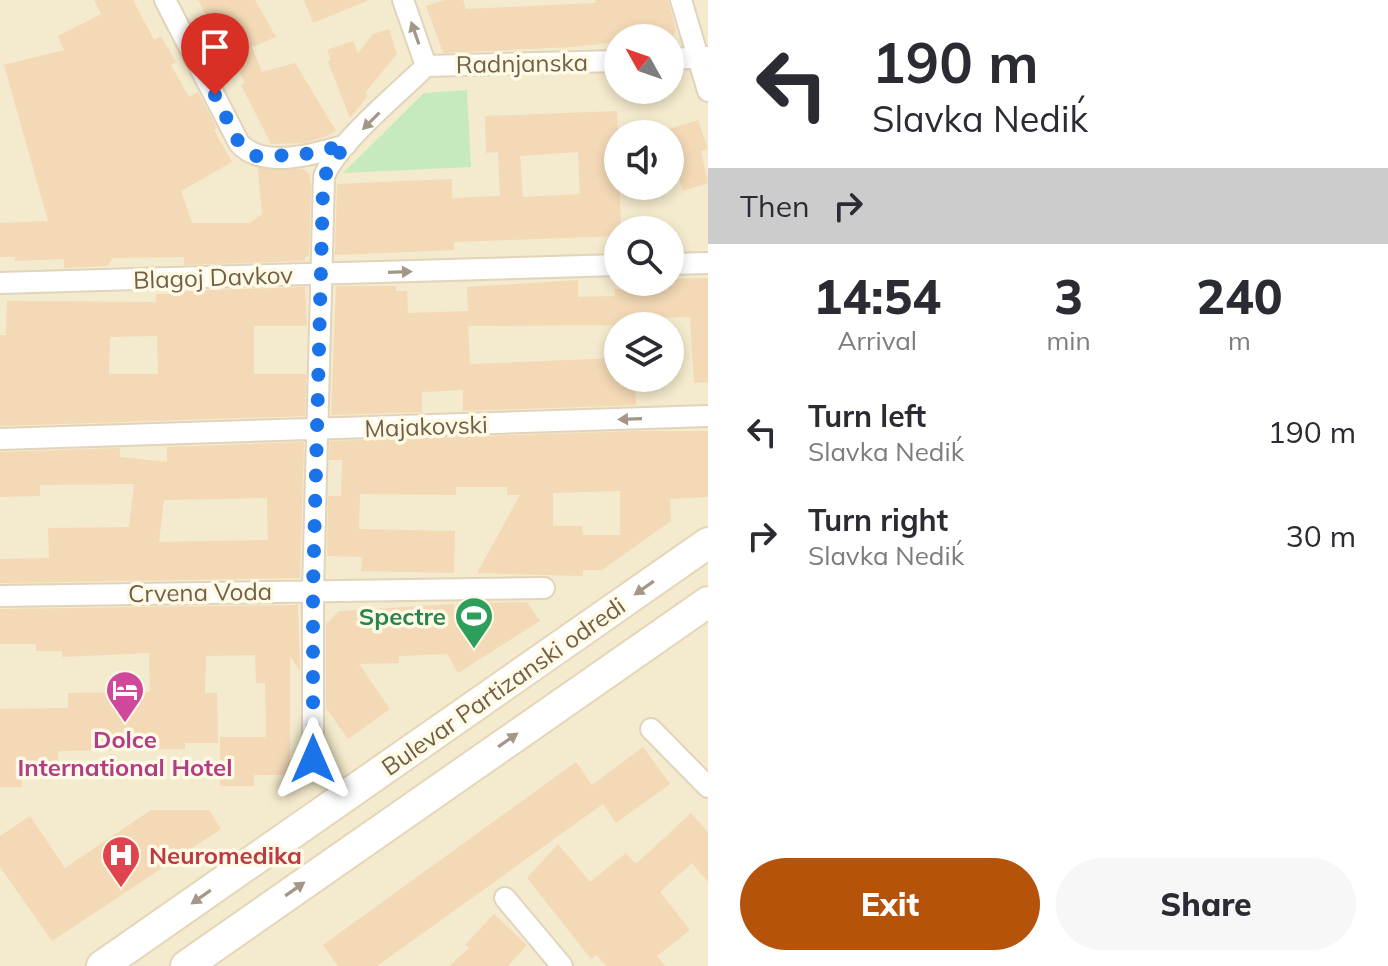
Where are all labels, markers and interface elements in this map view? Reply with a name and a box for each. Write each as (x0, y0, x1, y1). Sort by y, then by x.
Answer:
pin (181, 13, 249, 95)
one-way arrow (408, 21, 420, 45)
north arrow (604, 24, 684, 104)
map controls (604, 24, 684, 392)
icon: arrive (193, 25, 237, 69)
text: 190 m (872, 27, 1039, 97)
icon: left (740, 32, 844, 136)
street label: Radnjanska (456, 47, 588, 79)
text: Slavka Nediḱ (872, 96, 1088, 141)
one-way arrow (362, 111, 381, 130)
button: sound (604, 120, 684, 200)
icon: right (826, 184, 870, 228)
text: Then (740, 187, 810, 225)
button: search (604, 216, 684, 296)
street label: Blagoj Davkov (133, 259, 294, 295)
one-way arrow (388, 265, 413, 278)
text: 14:54 (813, 266, 941, 326)
text: 3 (1054, 266, 1083, 326)
text: 240 (1196, 266, 1283, 326)
button: layers (604, 312, 684, 392)
text: Arrival (837, 324, 917, 357)
text: min (1047, 324, 1091, 357)
text: m (1228, 324, 1251, 357)
text: Turn left (808, 397, 926, 435)
street label: Majakovski (364, 409, 488, 443)
icon: left (740, 410, 784, 454)
one-way arrow (617, 413, 642, 426)
text: 190 m (1268, 413, 1356, 451)
text: Slavka Nediḱ (808, 435, 964, 468)
text: Turn right (808, 501, 948, 539)
icon: right (740, 514, 784, 558)
text: 30 m (1286, 517, 1356, 555)
text: Slavka Nediḱ (808, 539, 964, 572)
street label: Crvena Voda (128, 576, 272, 608)
one-way arrow (634, 580, 655, 595)
street label: Bulevar Partizanski odredi (375, 590, 631, 782)
sports icon: Spectre (453, 595, 495, 650)
place label: Spectre (359, 601, 446, 631)
hotel icon: Dolce International Hotel (104, 669, 146, 724)
position arrow (271, 717, 355, 801)
place label: Dolce International Hotel (17, 724, 233, 782)
one-way arrow (498, 733, 519, 748)
hospital icon: Neuromedika (100, 834, 142, 889)
place label: Neuromedika (149, 840, 302, 870)
button: Exit (740, 858, 1040, 950)
button: Share (1056, 858, 1356, 950)
one-way arrow (285, 882, 306, 897)
one-way arrow (191, 889, 212, 904)

